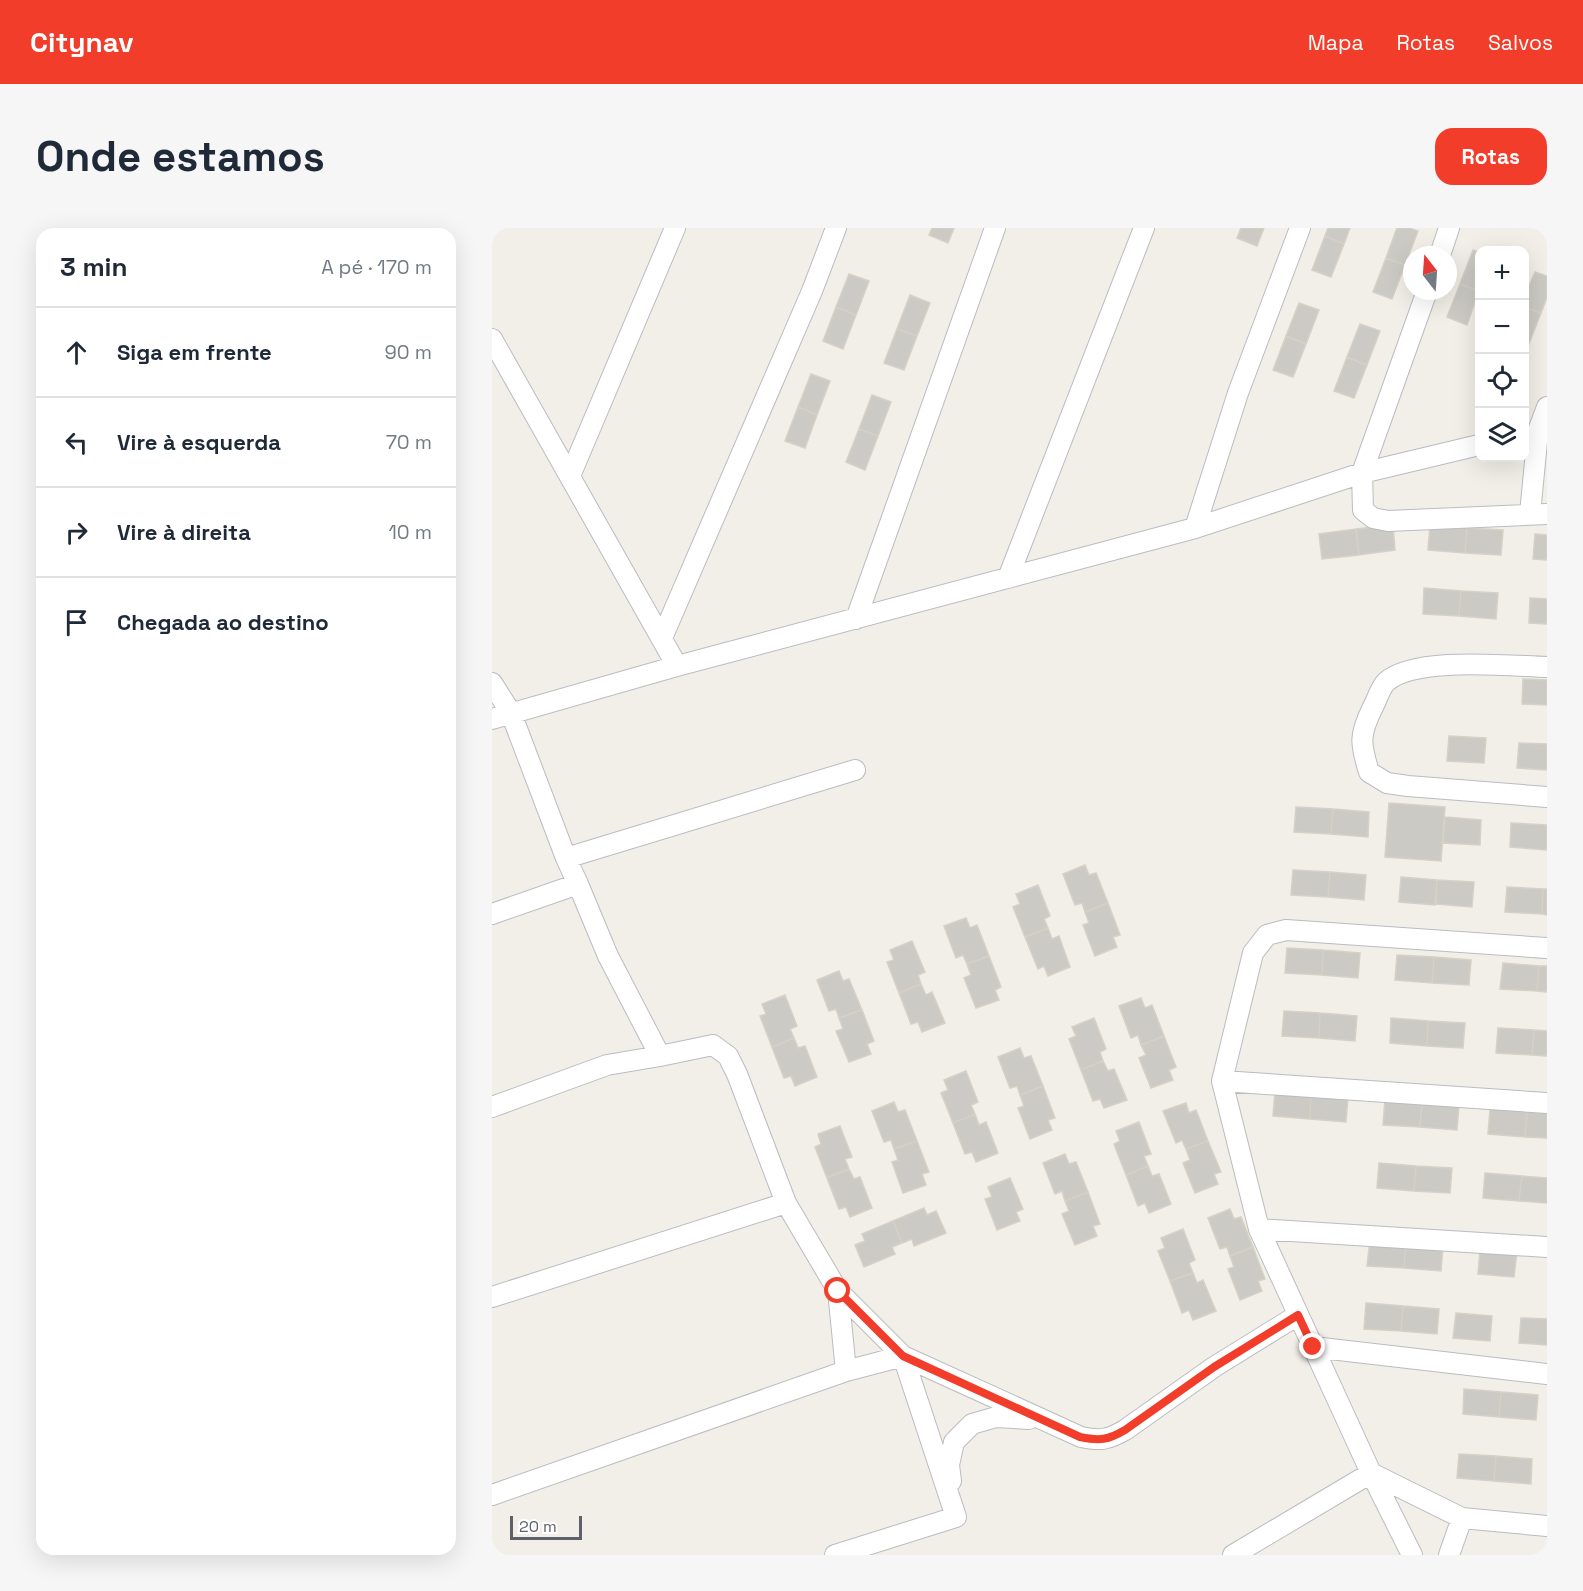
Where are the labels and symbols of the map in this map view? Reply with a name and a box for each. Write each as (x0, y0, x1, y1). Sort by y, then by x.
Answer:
north arrow (1403, 246, 1457, 300)
route start (824, 1277, 850, 1303)
route end (1299, 1333, 1325, 1359)
scale bar (510, 1513, 582, 1540)

